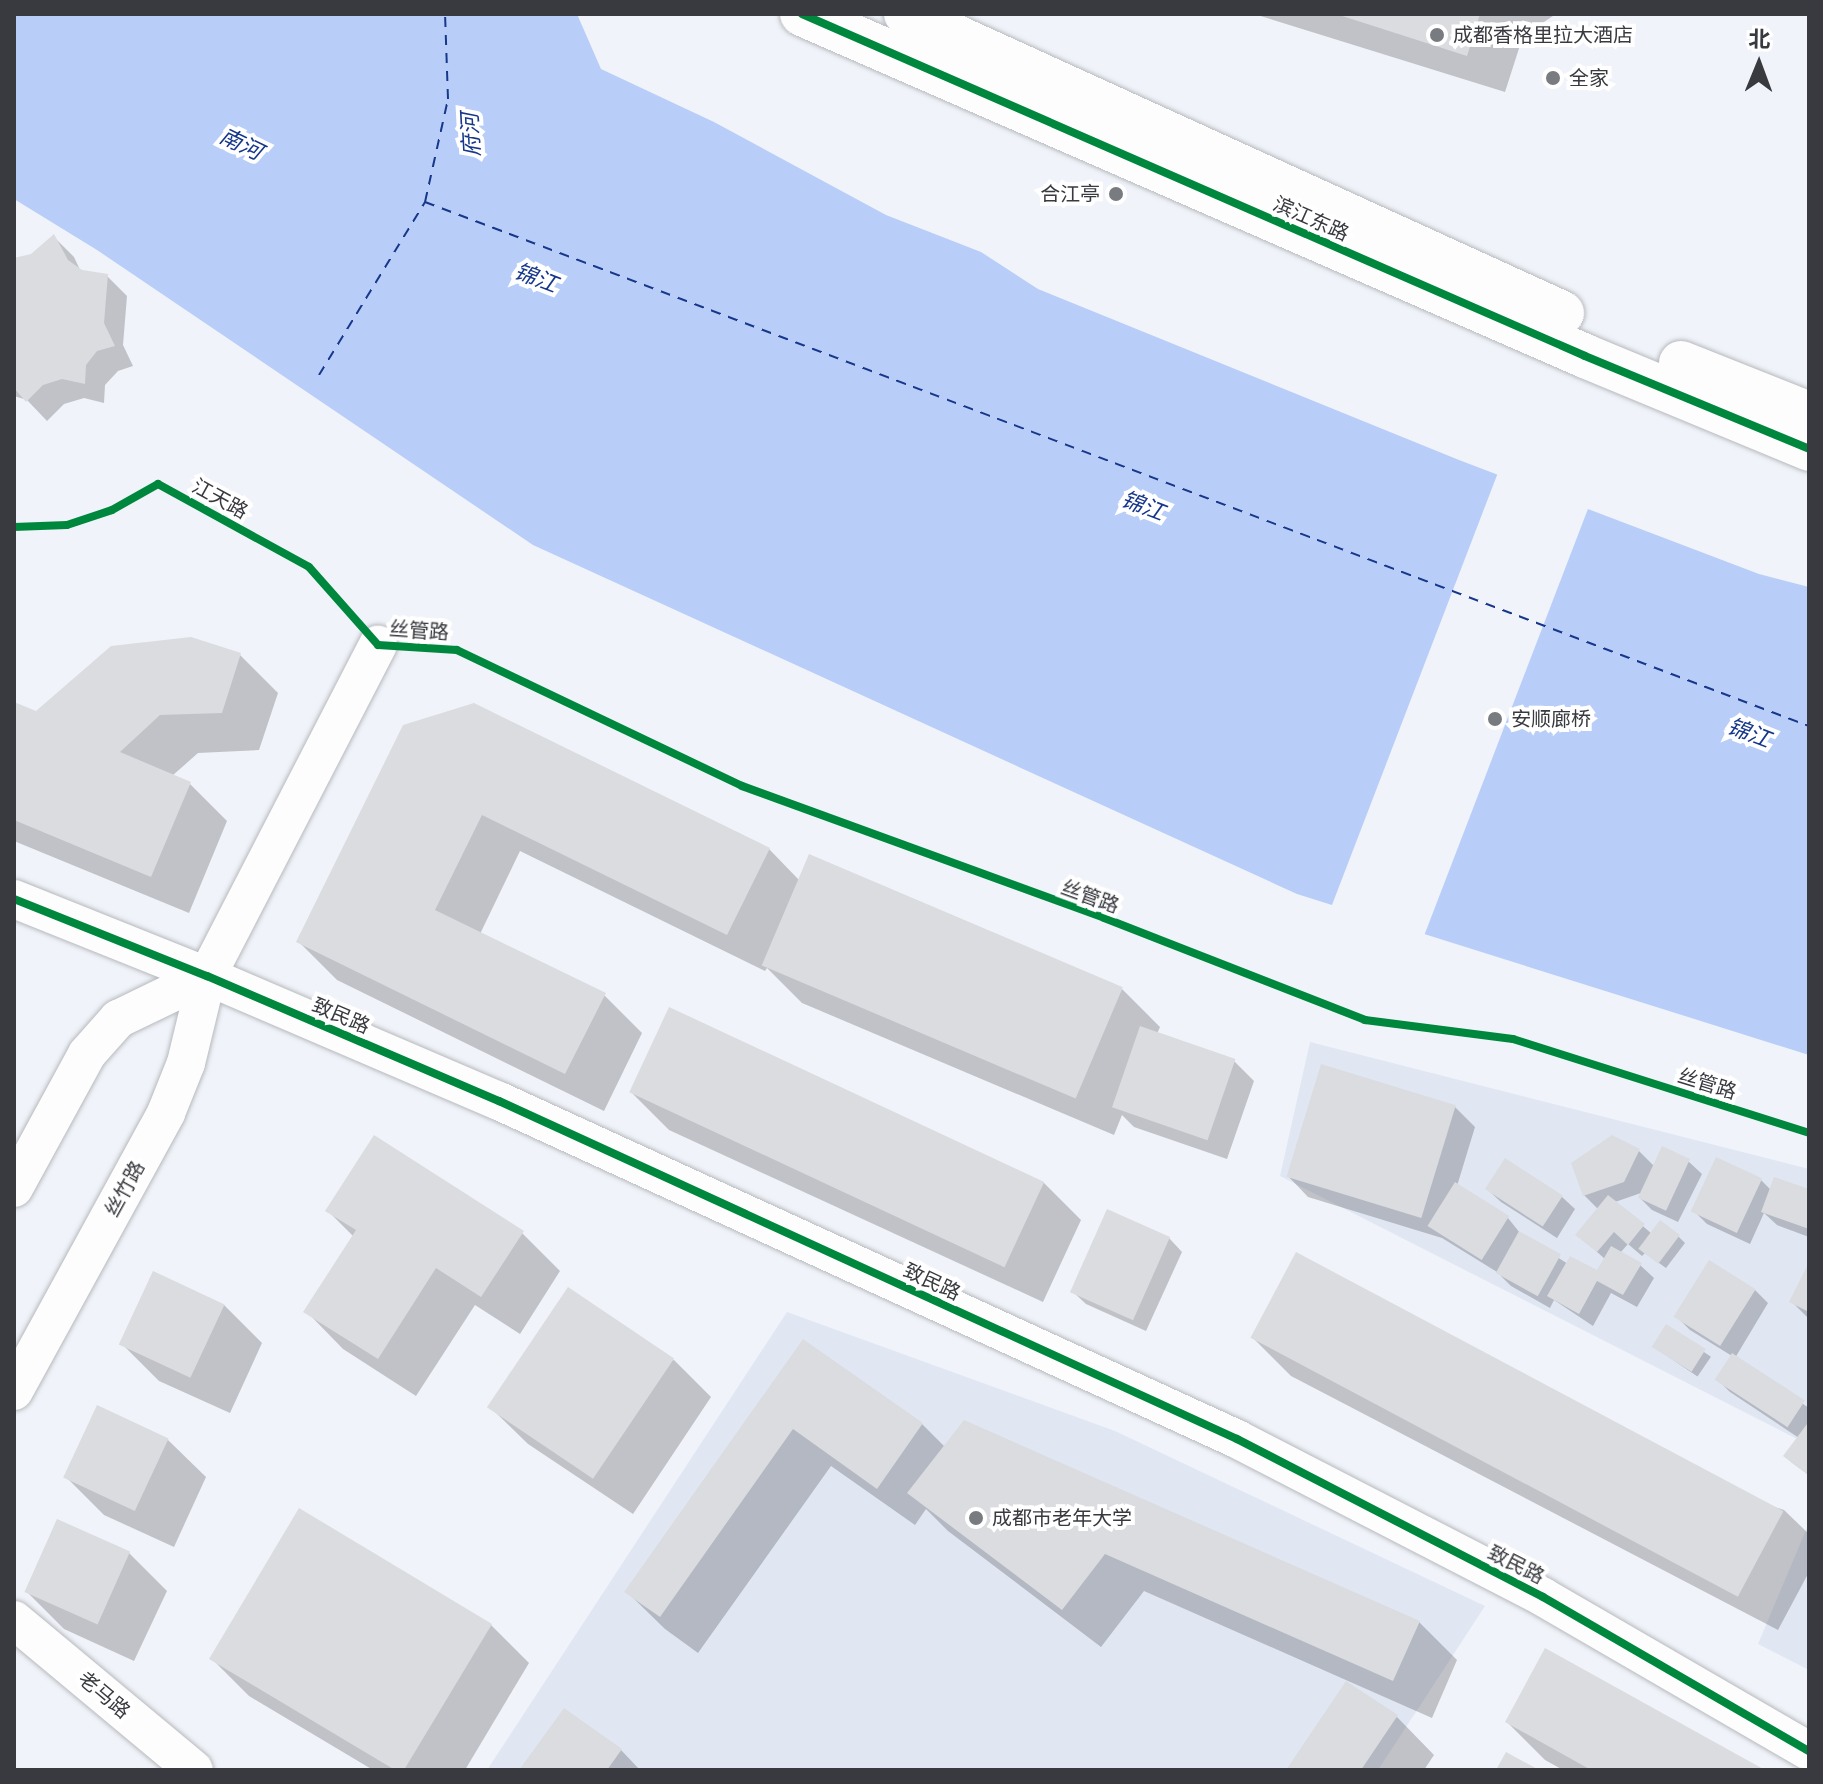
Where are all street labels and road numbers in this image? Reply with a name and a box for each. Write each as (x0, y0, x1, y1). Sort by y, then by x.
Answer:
street label: 滨江东路 (1270, 192, 1352, 246)
street label: 江天路 (188, 474, 252, 524)
street label: 丝管路 (388, 617, 450, 645)
street label: 丝管路 (1058, 875, 1122, 919)
street label: 致民路 (309, 993, 373, 1039)
street label: 丝管路 (1675, 1064, 1739, 1104)
street label: 丝竹路 (100, 1157, 150, 1221)
street label: 致民路 (900, 1258, 964, 1306)
street label: 致民路 (1484, 1541, 1548, 1589)
street label: 老马路 (73, 1667, 135, 1723)

